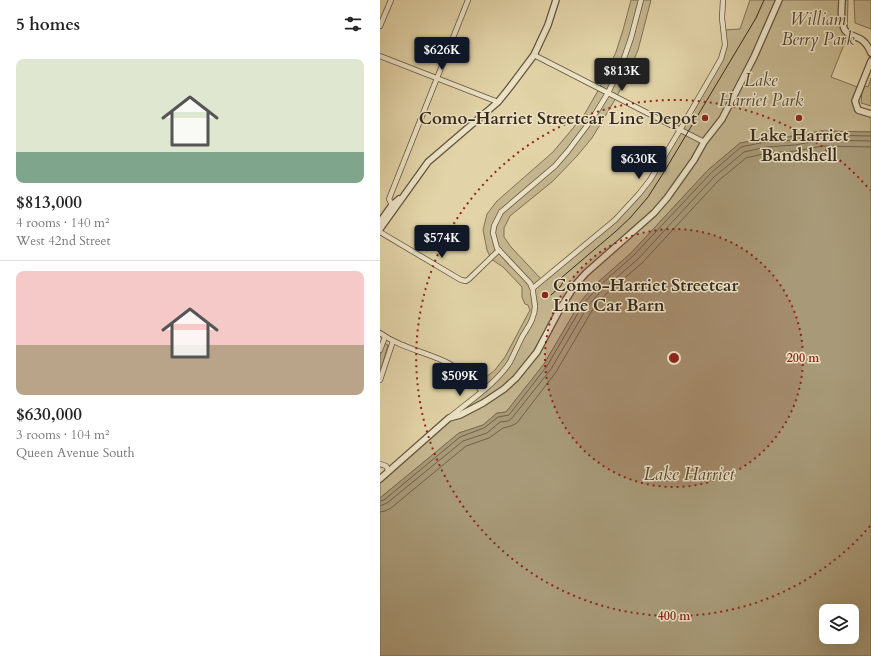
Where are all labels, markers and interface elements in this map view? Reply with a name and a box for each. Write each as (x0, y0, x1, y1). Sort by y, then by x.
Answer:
park label: William Berry Park (781, 8, 855, 51)
text: 5 homes (16, 13, 80, 36)
icon: filters (342, 13, 364, 35)
pin: $626K (414, 37, 470, 71)
text: $626K (423, 41, 461, 59)
pin: $813K (594, 58, 650, 92)
text: $813K (603, 62, 641, 80)
park label: Lake Harriet Park (719, 69, 804, 112)
icon: home (154, 85, 226, 157)
place label: Como-Harriet Streetcar Line Depot (419, 107, 697, 130)
marker: Como-Harriet Streetcar Line Depot (700, 113, 710, 123)
marker: Lake Harriet Bandshell (794, 113, 804, 123)
place label: Lake Harriet Bandshell (750, 124, 848, 167)
pin: $630K (611, 146, 667, 180)
text: $630K (620, 150, 658, 168)
text: $813,000 (16, 191, 82, 214)
text: 4 rooms · 140 m² (16, 214, 109, 232)
pin: $574K (414, 225, 470, 259)
text: $574K (423, 229, 461, 247)
text: West 42nd Street (16, 232, 111, 250)
place label: Como-Harriet Streetcar Line Car Barn (553, 274, 739, 317)
marker: Como-Harriet Streetcar Line Car Barn (540, 290, 550, 300)
icon: home (154, 297, 226, 369)
text: 200 m (787, 350, 820, 366)
centre of rings (667, 351, 681, 365)
pin: $509K (432, 363, 488, 397)
text: $509K (441, 367, 479, 385)
text: $630,000 (16, 403, 82, 426)
text: 3 rooms · 104 m² (16, 426, 109, 444)
text: Queen Avenue South (16, 444, 135, 462)
water label: Lake Harriet (644, 462, 735, 487)
map controls (819, 604, 859, 644)
button: layers (819, 604, 859, 644)
text: 400 m (658, 608, 691, 624)

